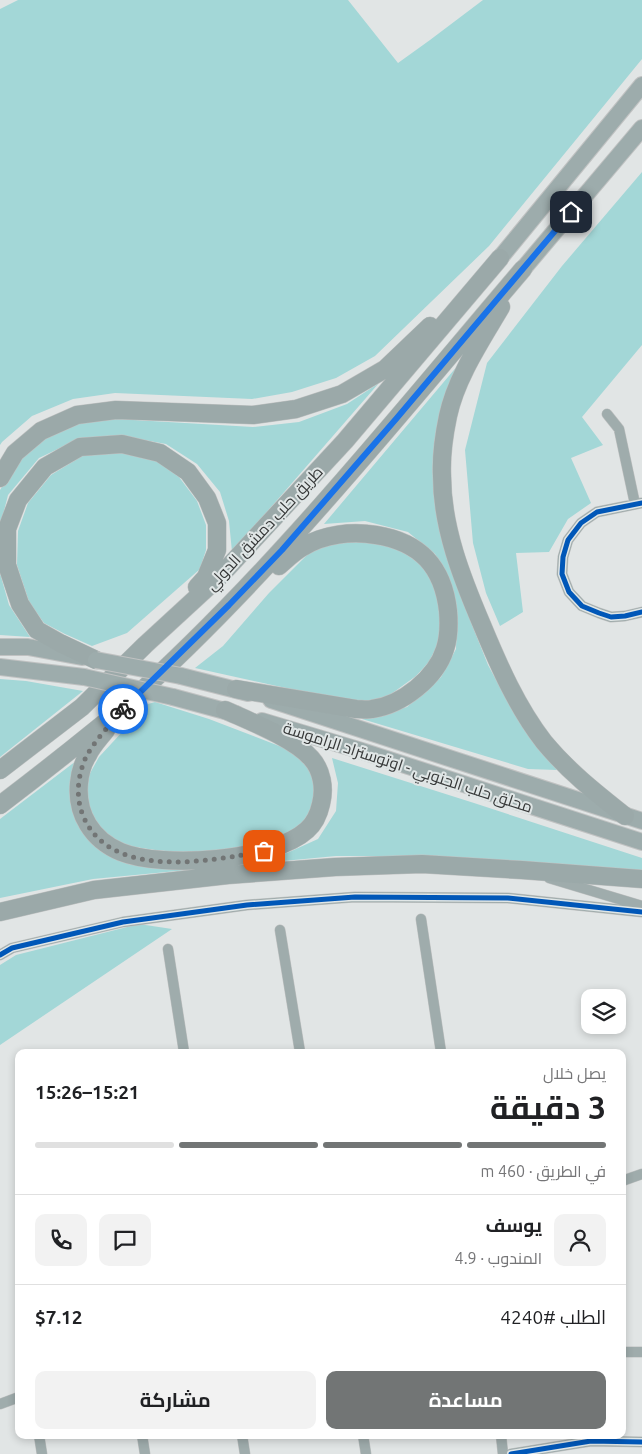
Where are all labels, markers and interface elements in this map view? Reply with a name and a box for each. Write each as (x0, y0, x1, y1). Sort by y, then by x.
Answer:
pin (550, 191, 592, 233)
icon: home (557, 198, 585, 226)
street label: طريق حلب دمشق الدولي (202, 462, 330, 597)
courier (98, 684, 148, 734)
icon: bike (109, 695, 137, 723)
street label: محلق حلب الجنوبي - اوتوستراد الراموسة (280, 718, 535, 821)
pin (243, 830, 285, 872)
icon: bag (250, 837, 278, 865)
map controls (581, 989, 626, 1034)
button: layers (581, 989, 626, 1034)
text: يصل خلال (543, 1064, 606, 1082)
text: 15:21–15:26 (35, 1081, 140, 1103)
text: 3 دقيقة (490, 1089, 606, 1125)
text: في الطريق · 460 m (480, 1162, 606, 1180)
button: phone (35, 1214, 87, 1266)
button: chat (99, 1214, 151, 1266)
text: يوسف (486, 1214, 542, 1236)
button: person (554, 1214, 606, 1266)
text: المندوب · 4.9 (455, 1249, 542, 1267)
text: $7.12 (35, 1306, 83, 1328)
text: الطلب #4240 (500, 1306, 606, 1328)
button: مشاركة (35, 1371, 316, 1429)
button: مساعدة (326, 1371, 606, 1429)

